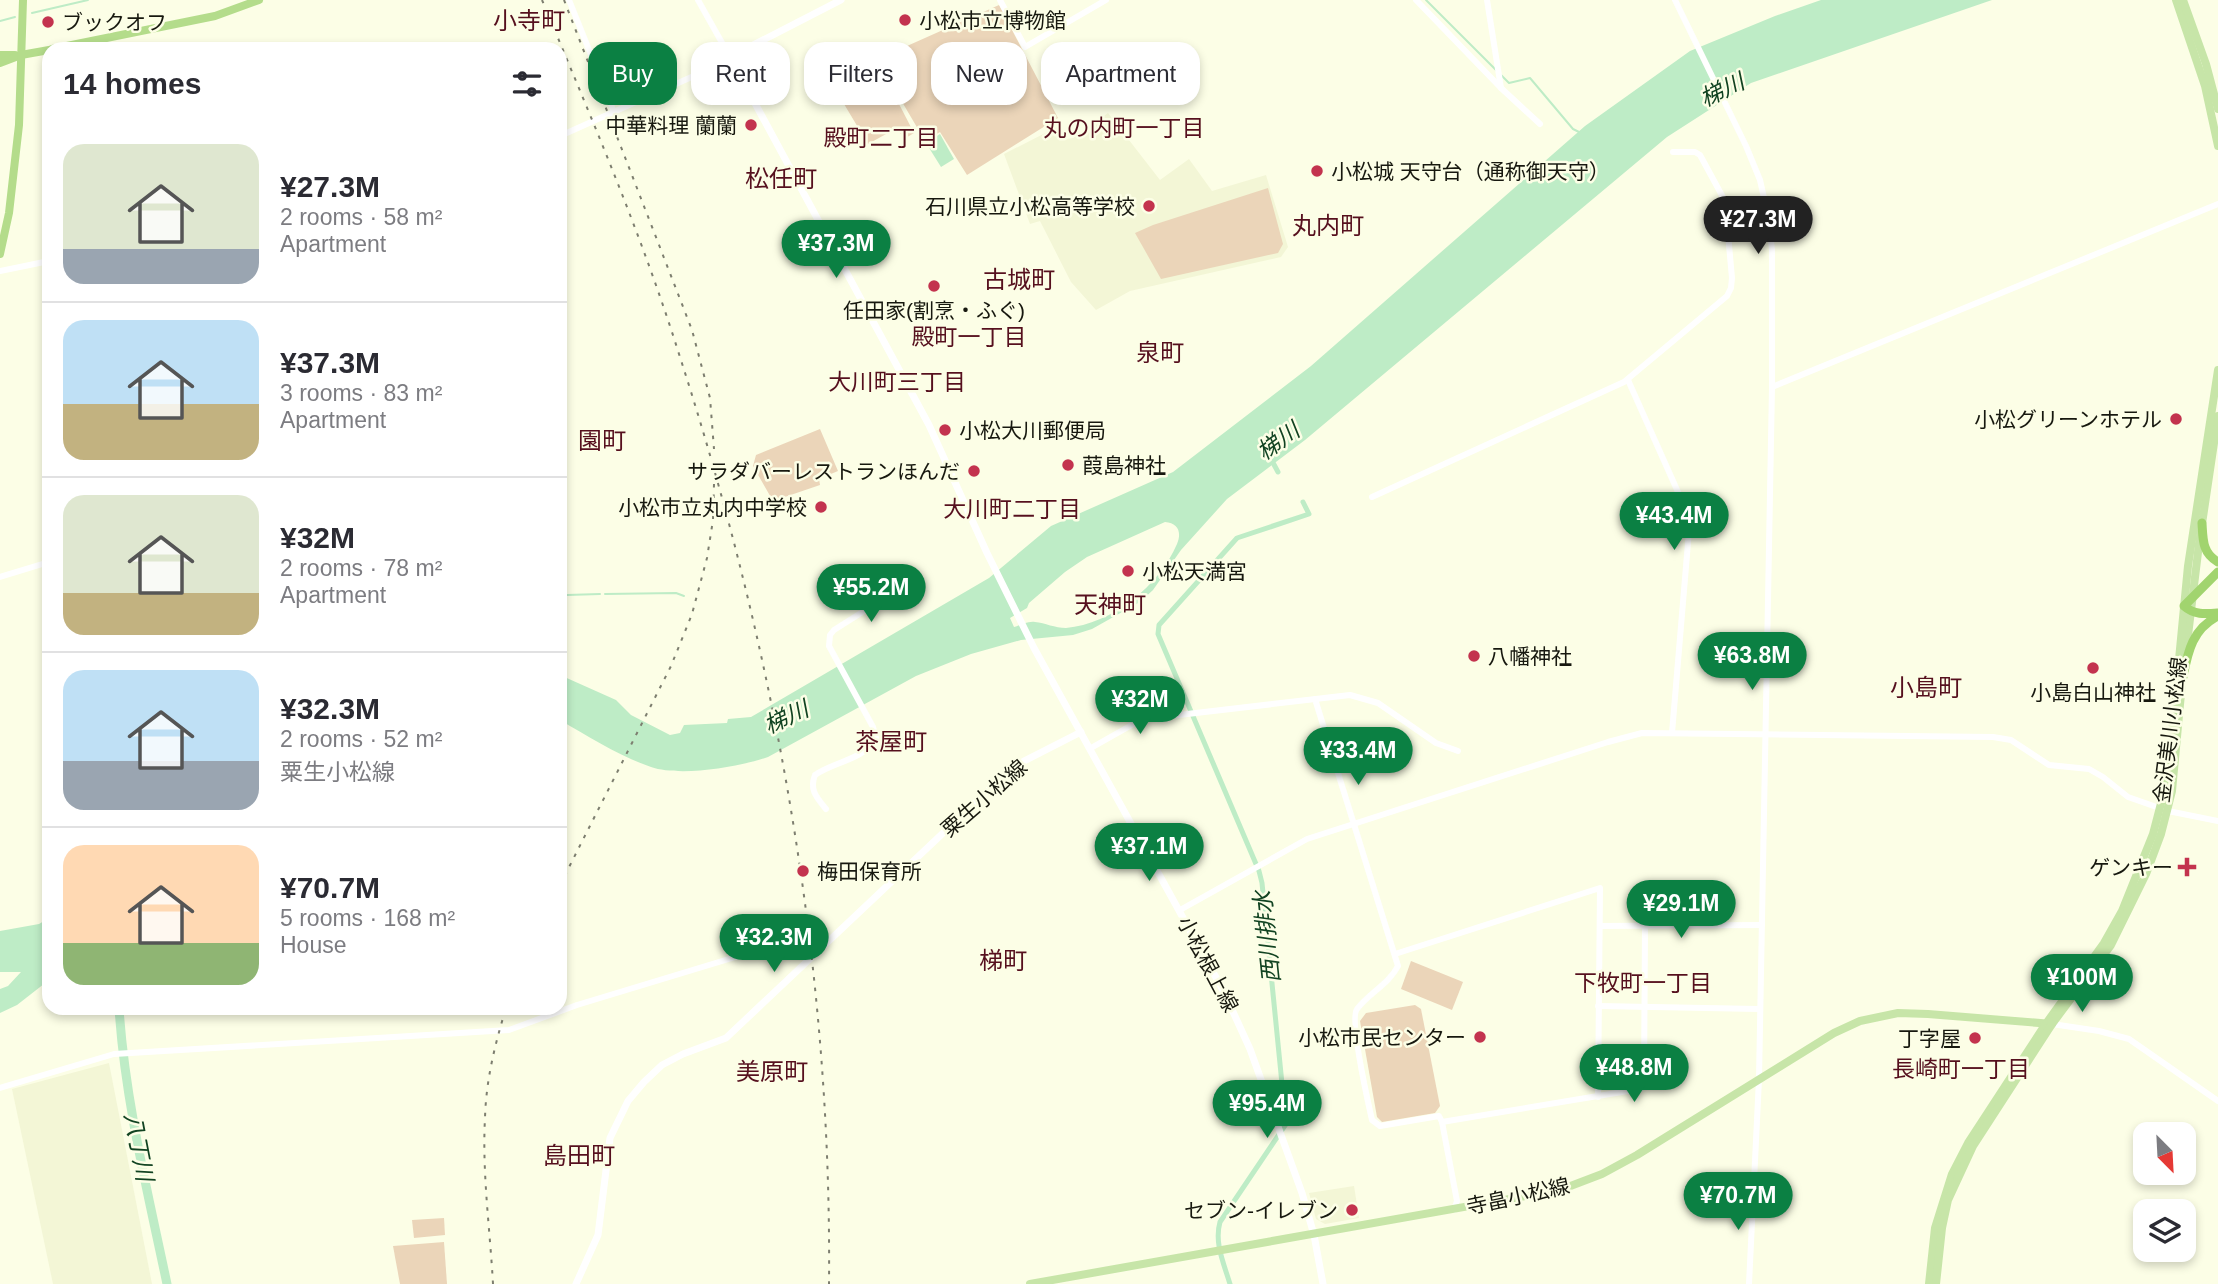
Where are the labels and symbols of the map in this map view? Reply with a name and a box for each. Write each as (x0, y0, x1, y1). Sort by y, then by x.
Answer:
district label: 小寺町 (493, 7, 565, 34)
place label: 小松市立博物館 (919, 9, 1066, 32)
place label: ブックオフ (62, 11, 167, 34)
marker: 小松市立博物館 (897, 12, 913, 28)
marker: ブックオフ (40, 14, 56, 30)
water label: 梯川 (1696, 67, 1751, 112)
place label: 中華料理 蘭蘭 (605, 114, 737, 137)
district label: 丸の内町一丁目 (1044, 115, 1205, 141)
marker: 中華料理 蘭蘭 (743, 117, 759, 133)
district label: 殿町二丁目 (824, 125, 939, 151)
place label: 小松城 天守台（通称御天守） (1331, 160, 1610, 183)
marker: 小松城 天守台（通称御天守） (1309, 163, 1325, 179)
district label: 松任町 (745, 165, 817, 192)
place label: 石川県立小松高等学校 (925, 195, 1135, 218)
pin: ¥27.3M (1701, 196, 1815, 256)
marker: 石川県立小松高等学校 (1141, 198, 1157, 214)
district label: 丸内町 (1292, 212, 1364, 239)
pin: ¥37.3M (779, 220, 893, 280)
district label: 古城町 (983, 266, 1055, 293)
marker: 任田家(割烹・ふぐ) (926, 278, 942, 294)
place label: 任田家(割烹・ふぐ) (843, 299, 1025, 322)
district label: 殿町一丁目 (912, 324, 1027, 350)
district label: 泉町 (1136, 339, 1184, 366)
district label: 大川町三丁目 (828, 369, 966, 395)
place label: 小松グリーンホテル (1974, 408, 2162, 431)
marker: 小松グリーンホテル (2168, 411, 2184, 427)
water label: 梯川 (1252, 415, 1307, 465)
place label: 小松大川郵便局 (959, 419, 1106, 442)
marker: 小松大川郵便局 (937, 422, 953, 438)
district label: 園町 (578, 427, 626, 454)
place label: 葭島神社 (1082, 454, 1166, 477)
marker: 葭島神社 (1060, 457, 1076, 473)
place label: サラダバーレストランほんだ (687, 460, 960, 483)
marker: サラダバーレストランほんだ (966, 463, 982, 479)
pin: ¥43.4M (1617, 492, 1731, 552)
place label: 小松市立丸内中学校 (618, 496, 807, 519)
district label: 大川町二丁目 (943, 496, 1081, 522)
marker: 小松市立丸内中学校 (813, 499, 829, 515)
place label: 小松天満宮 (1142, 560, 1247, 583)
marker: 小松天満宮 (1120, 563, 1136, 579)
pin: ¥55.2M (814, 564, 928, 624)
district label: 天神町 (1074, 591, 1146, 618)
pin: ¥63.8M (1695, 632, 1809, 692)
place label: 八幡神社 (1488, 645, 1572, 668)
marker: 八幡神社 (1466, 648, 1482, 664)
street label: 金沢美川小松線 (2150, 656, 2190, 804)
marker: 小島白山神社 (2085, 660, 2101, 676)
district label: 小島町 (1890, 674, 1962, 701)
pin: ¥32M (1099, 676, 1181, 736)
place label: 小島白山神社 (2030, 681, 2156, 704)
water label: 梯川 (760, 694, 815, 739)
district label: 茶屋町 (855, 728, 927, 755)
pin: ¥33.4M (1301, 728, 1415, 787)
street label: 粟生小松線 (937, 755, 1031, 841)
pin: ¥37.1M (1092, 824, 1206, 883)
place label: ゲンキー (2089, 856, 2173, 879)
marker: ゲンキー (2179, 859, 2195, 875)
place label: 梅田保育所 (817, 860, 922, 883)
marker: 梅田保育所 (795, 863, 811, 879)
pin: ¥29.1M (1624, 880, 1738, 940)
water label: 西川排水 (1249, 887, 1285, 984)
street label: 小松根上線 (1173, 912, 1243, 1016)
pin: ¥32.3M (717, 914, 831, 974)
district label: 梯町 (979, 947, 1027, 974)
pin: ¥100M (2033, 954, 2131, 1014)
district label: 下牧町一丁目 (1574, 970, 1712, 996)
place label: 小松市民センター (1298, 1026, 1466, 1049)
place label: 丁字屋 (1898, 1027, 1961, 1050)
marker: 小松市民センター (1472, 1029, 1488, 1045)
marker: 丁字屋 (1967, 1030, 1983, 1046)
pin: ¥48.8M (1577, 1044, 1691, 1104)
district label: 長崎町一丁目 (1892, 1056, 2030, 1082)
district label: 美原町 (736, 1058, 808, 1085)
pin: ¥95.4M (1210, 1080, 1324, 1140)
water label: 八丁川 (120, 1111, 159, 1186)
north arrow (2133, 1122, 2196, 1185)
district label: 島田町 (543, 1142, 615, 1169)
pin: ¥70.7M (1681, 1172, 1795, 1232)
street label: 寺畠小松線 (1464, 1174, 1572, 1218)
place label: セブン-イレブン (1184, 1199, 1338, 1222)
marker: セブン-イレブン (1344, 1202, 1360, 1218)

